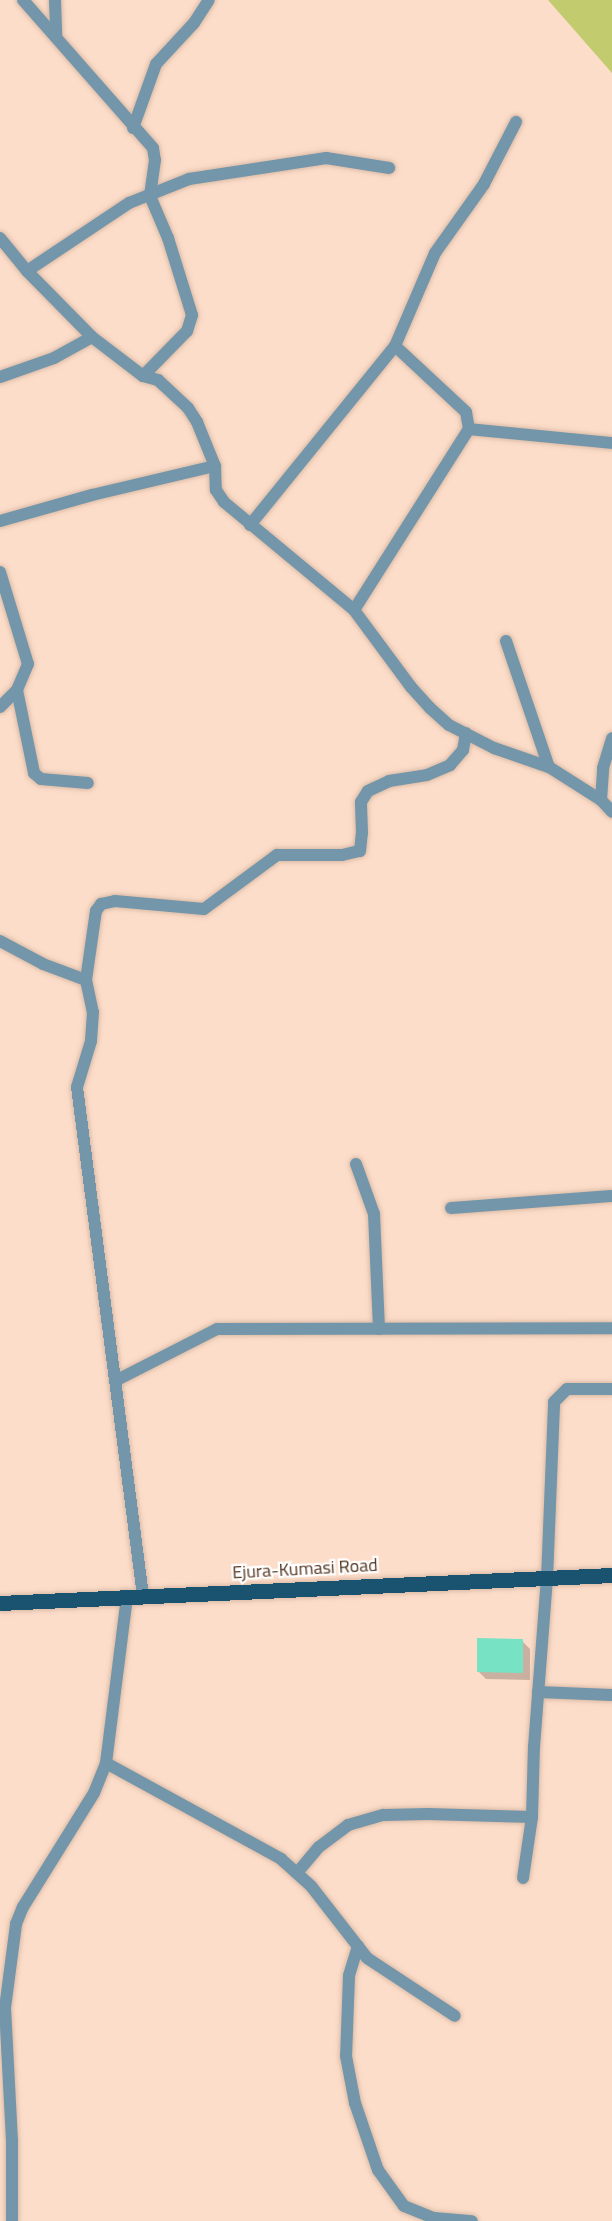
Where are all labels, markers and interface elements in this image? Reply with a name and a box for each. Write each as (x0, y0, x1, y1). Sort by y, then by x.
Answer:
street label: Ejura-Kumasi Road (232, 1554, 378, 1584)

